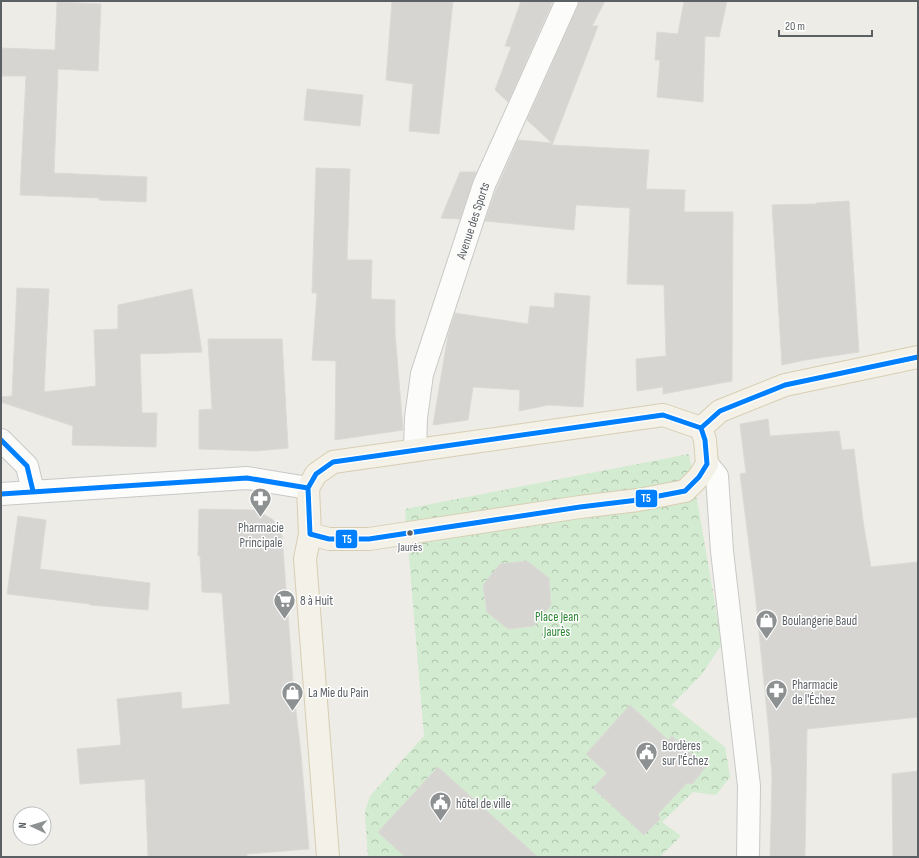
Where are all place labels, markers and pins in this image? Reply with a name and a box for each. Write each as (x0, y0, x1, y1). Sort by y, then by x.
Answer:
pharmacy icon: Pharmacie Principale (248, 486, 274, 519)
place label: Pharmacie Principale (238, 520, 284, 551)
marker: Jaurés (405, 528, 415, 538)
place label: Jaurés (397, 540, 422, 555)
supermarket icon: 8 à Huit (272, 587, 298, 620)
place label: 8 à Huit (300, 593, 333, 609)
shop icon: Boulangerie Baud (754, 607, 780, 640)
place label: Boulangerie Baud (782, 613, 857, 629)
place label: Pharmacie de l'Échez (792, 677, 838, 708)
pharmacy icon: Pharmacie de l'Échez (763, 678, 789, 711)
shop icon: La Mie du Pain (279, 679, 305, 712)
place label: La Mie du Pain (308, 685, 369, 701)
place label: Bordères sur l'Échez (662, 738, 709, 769)
public building icon: Bordères sur l'Échez (633, 739, 659, 772)
public building icon: hôtel de ville (427, 790, 453, 823)
place label: hôtel de ville (456, 796, 511, 812)

